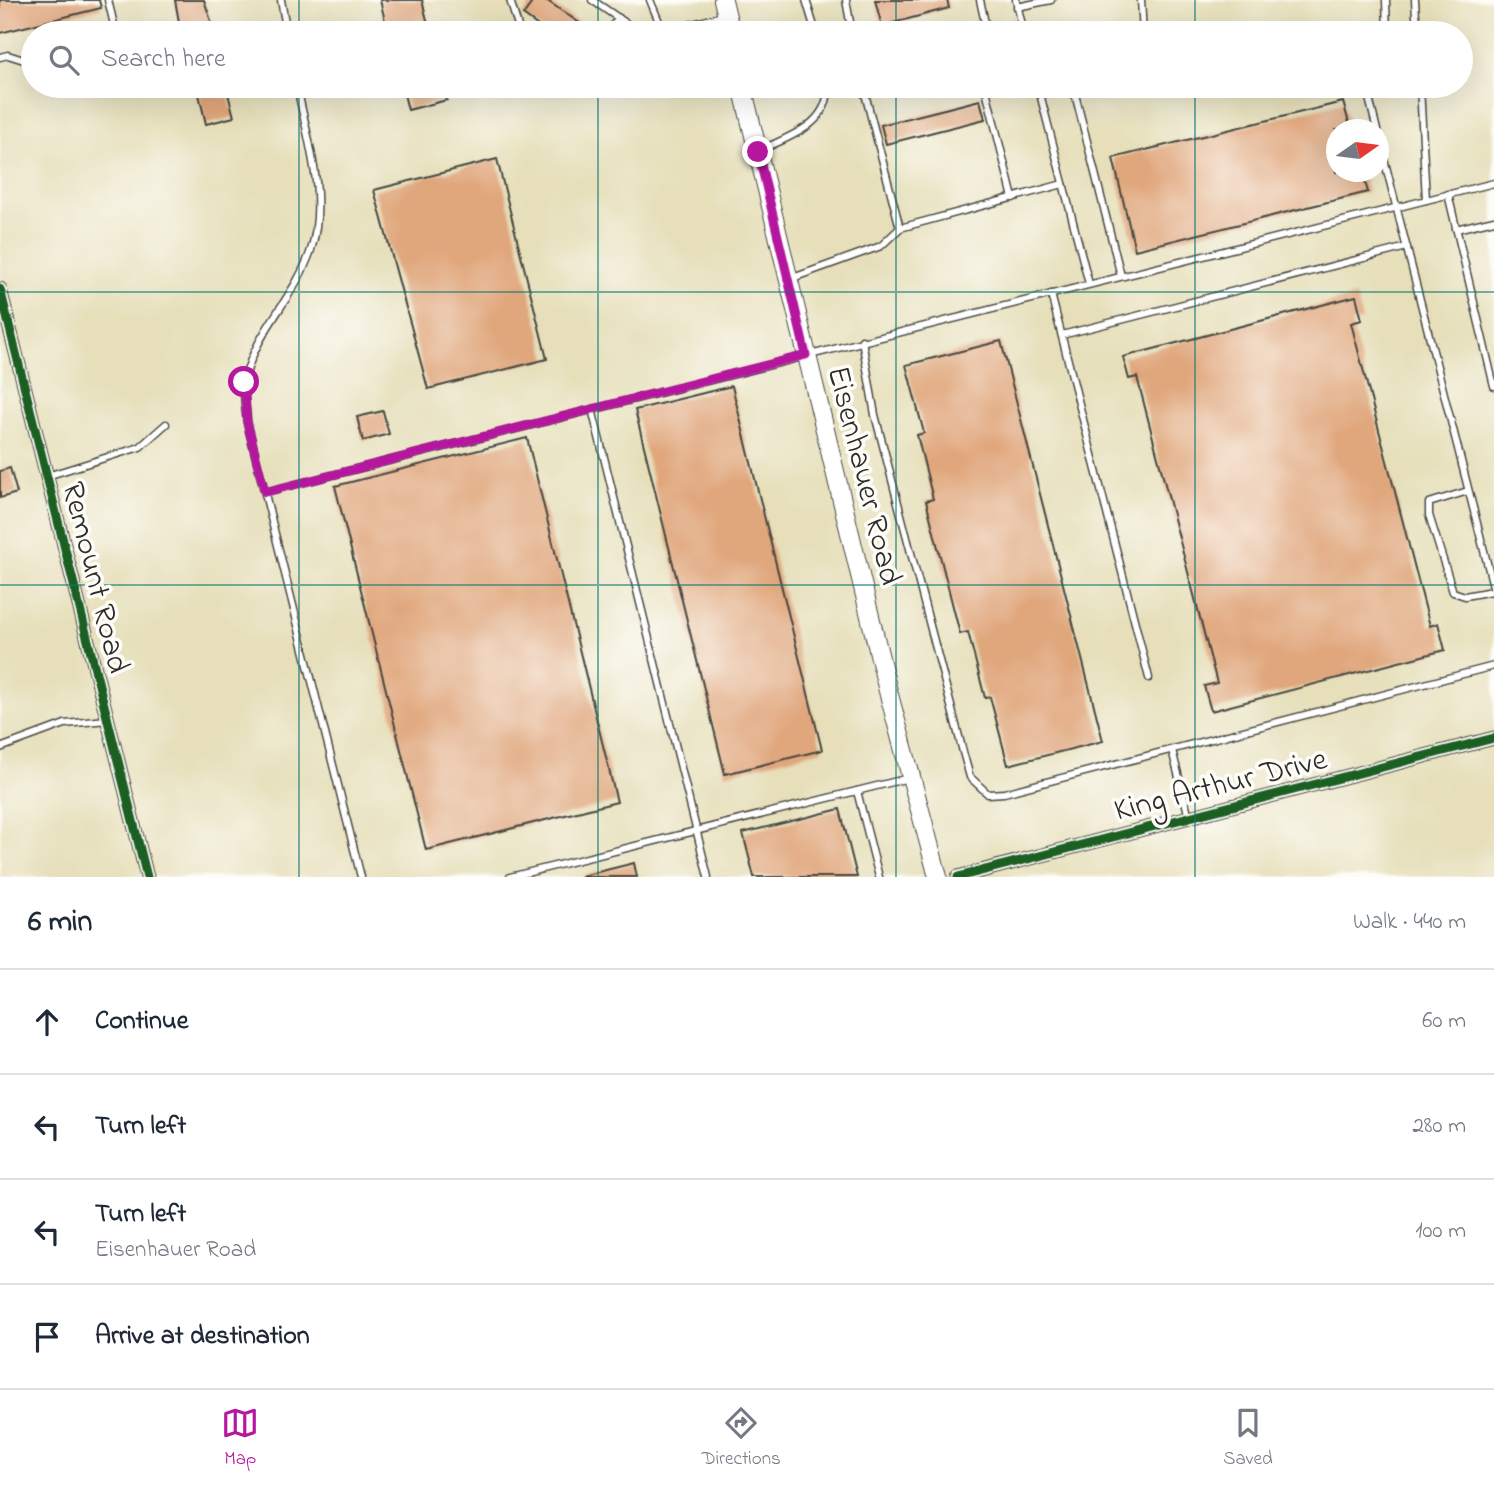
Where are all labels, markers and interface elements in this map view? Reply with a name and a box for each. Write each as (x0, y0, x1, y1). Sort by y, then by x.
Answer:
search box (21, 21, 1473, 98)
icon: search (45, 41, 83, 79)
text: Search here (101, 41, 226, 79)
north arrow (1326, 119, 1389, 182)
route end (742, 136, 773, 167)
street label: Eisenhauer Road (813, 361, 913, 590)
route start (228, 366, 259, 397)
street label: Remount Road (47, 477, 140, 679)
street label: King Arthur Drive (1109, 737, 1333, 836)
text: 6 min (28, 901, 92, 945)
text: Walk · 440 m (1353, 906, 1466, 939)
icon: ahead (28, 1003, 66, 1041)
text: Continue (95, 1003, 188, 1041)
text: 60 m (1422, 1005, 1466, 1038)
icon: left (28, 1108, 66, 1146)
text: Turn left (95, 1108, 186, 1146)
text: 280 m (1412, 1110, 1466, 1143)
text: Turn left (95, 1196, 186, 1234)
icon: left (28, 1213, 66, 1251)
text: 100 m (1415, 1215, 1466, 1248)
text: Eisenhauer Road (95, 1234, 256, 1267)
icon: arrive (28, 1318, 66, 1356)
text: Arrive at destination (95, 1318, 310, 1356)
tab: Map (221, 1404, 259, 1473)
tab: Directions (702, 1404, 781, 1473)
tab: Saved (1223, 1404, 1273, 1473)

